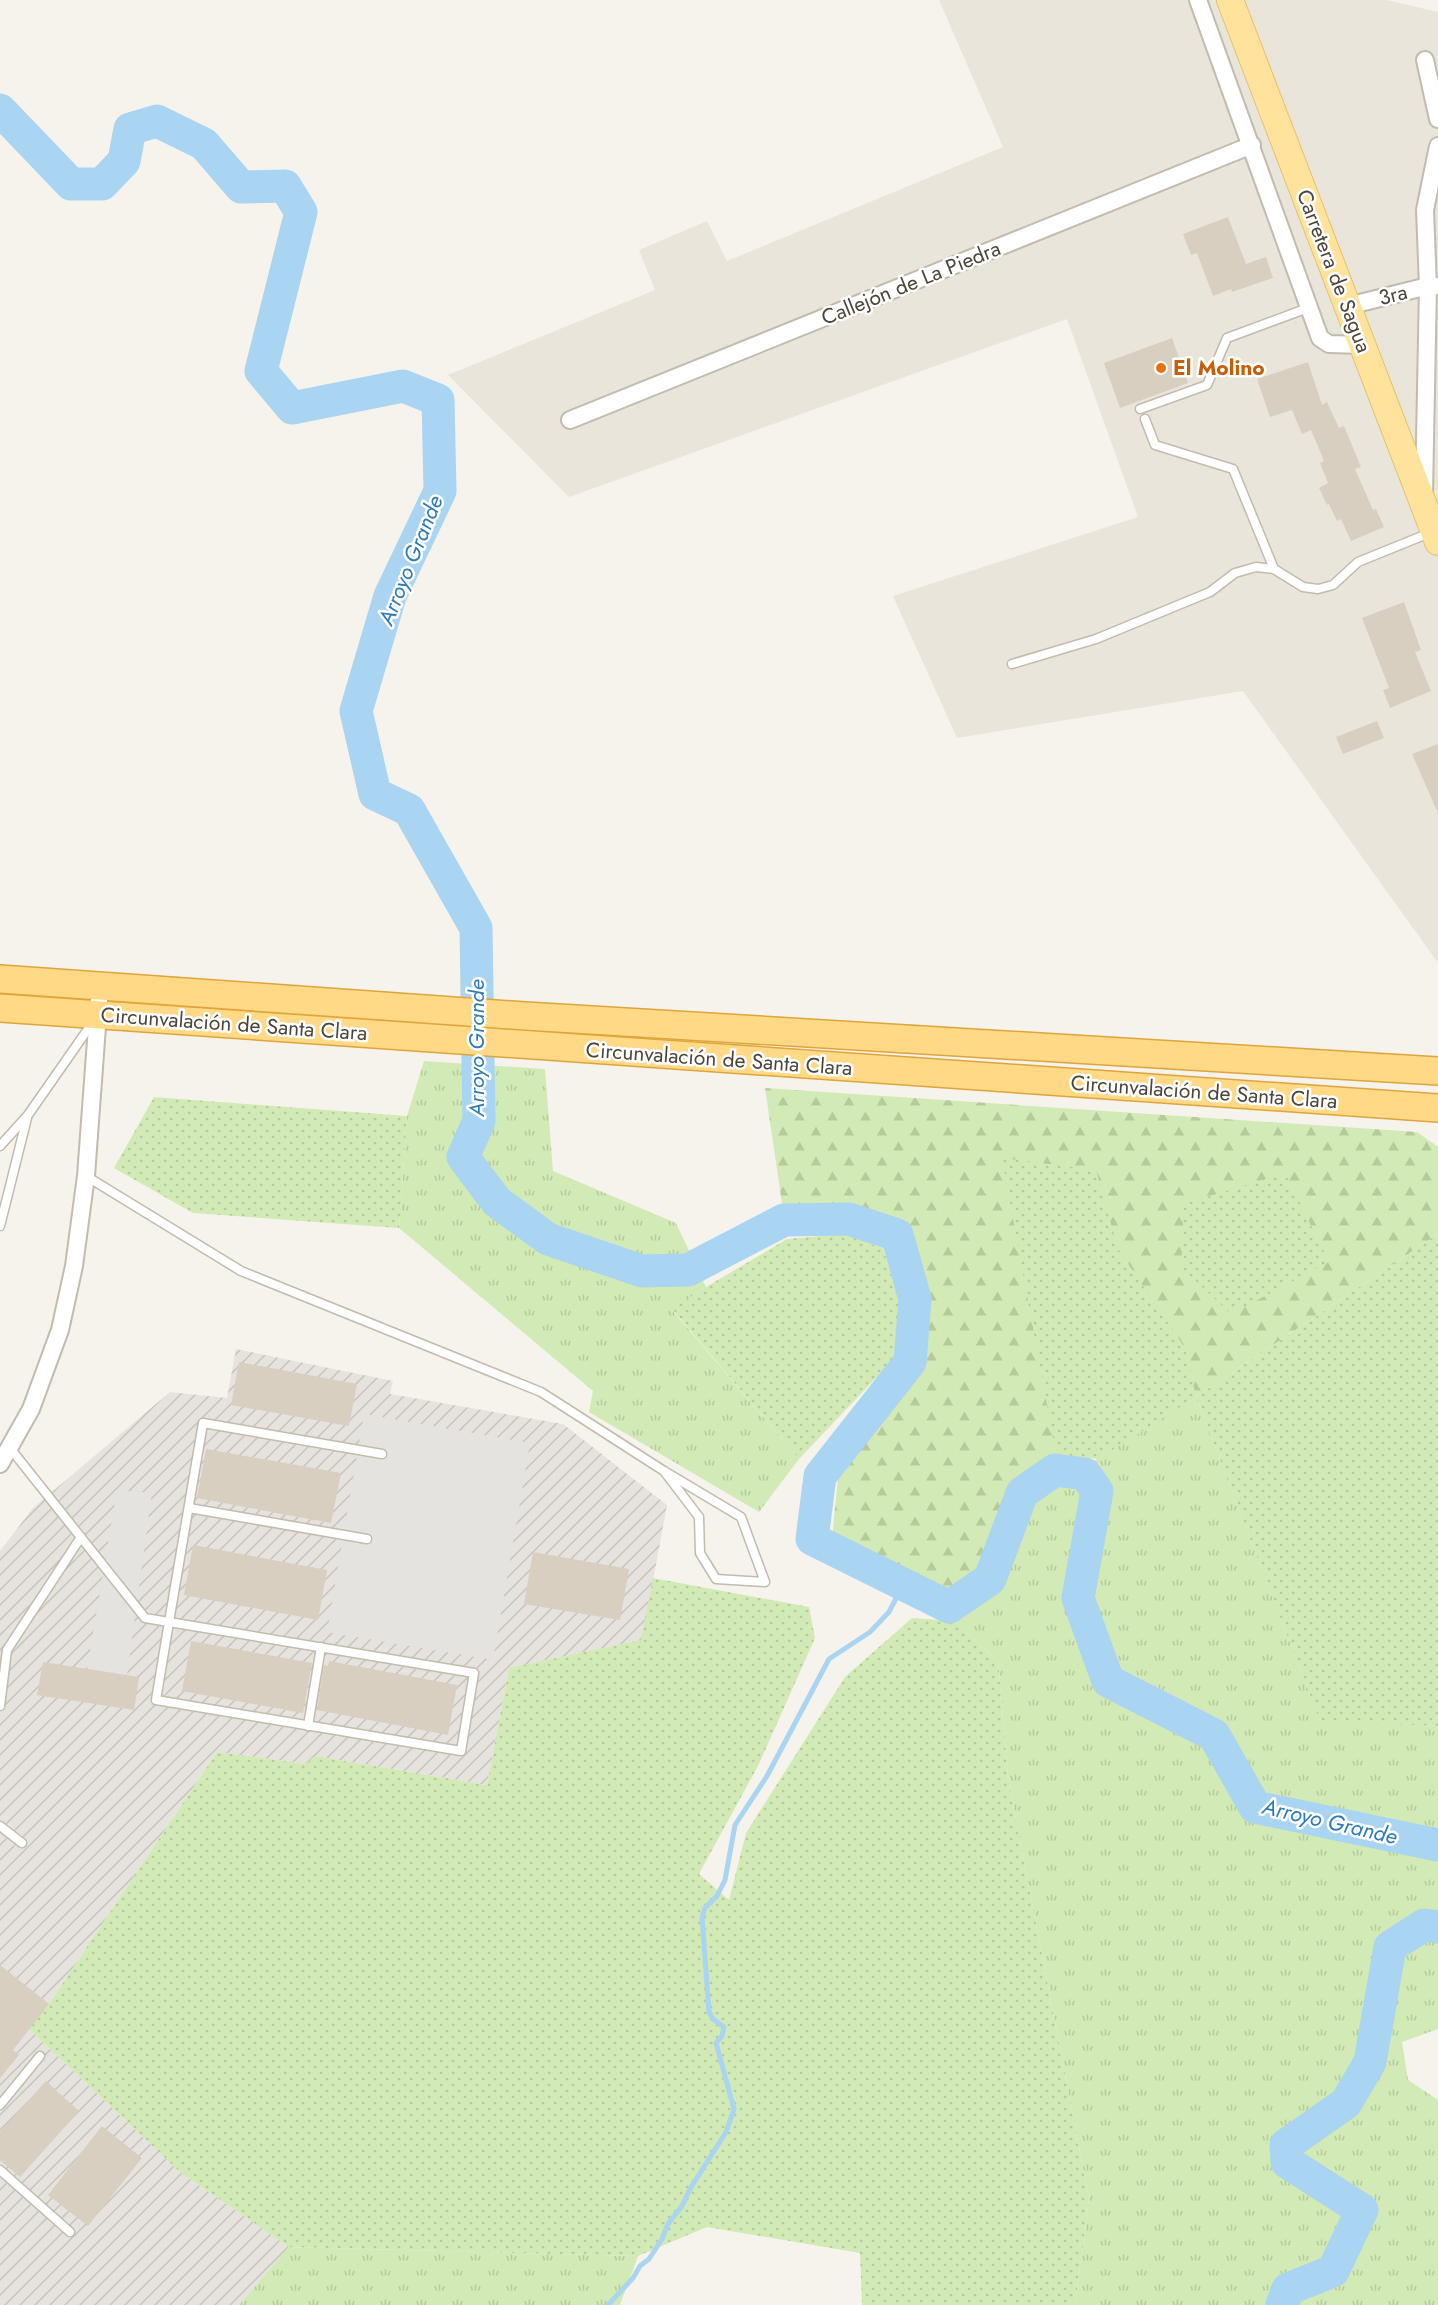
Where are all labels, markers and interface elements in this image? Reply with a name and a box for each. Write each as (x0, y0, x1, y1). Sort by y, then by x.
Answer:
street label: Carretera de Sagua (1289, 185, 1379, 357)
street label: Callejón de La Piedra (817, 233, 1005, 333)
street label: 3ra (1375, 277, 1411, 313)
place label: El Molino (1173, 353, 1265, 383)
marker: El Molino (1154, 361, 1168, 375)
water label: Arroyo Grande (369, 490, 451, 631)
water label: Arroyo Grande (460, 979, 492, 1118)
street label: Circunvalación de Santa Clara (100, 1000, 368, 1048)
street label: Circunvalación de Santa Clara (585, 1035, 853, 1083)
street label: Circunvalación de Santa Clara (1070, 1068, 1338, 1116)
water label: Arroyo Grande (1258, 1790, 1401, 1852)

